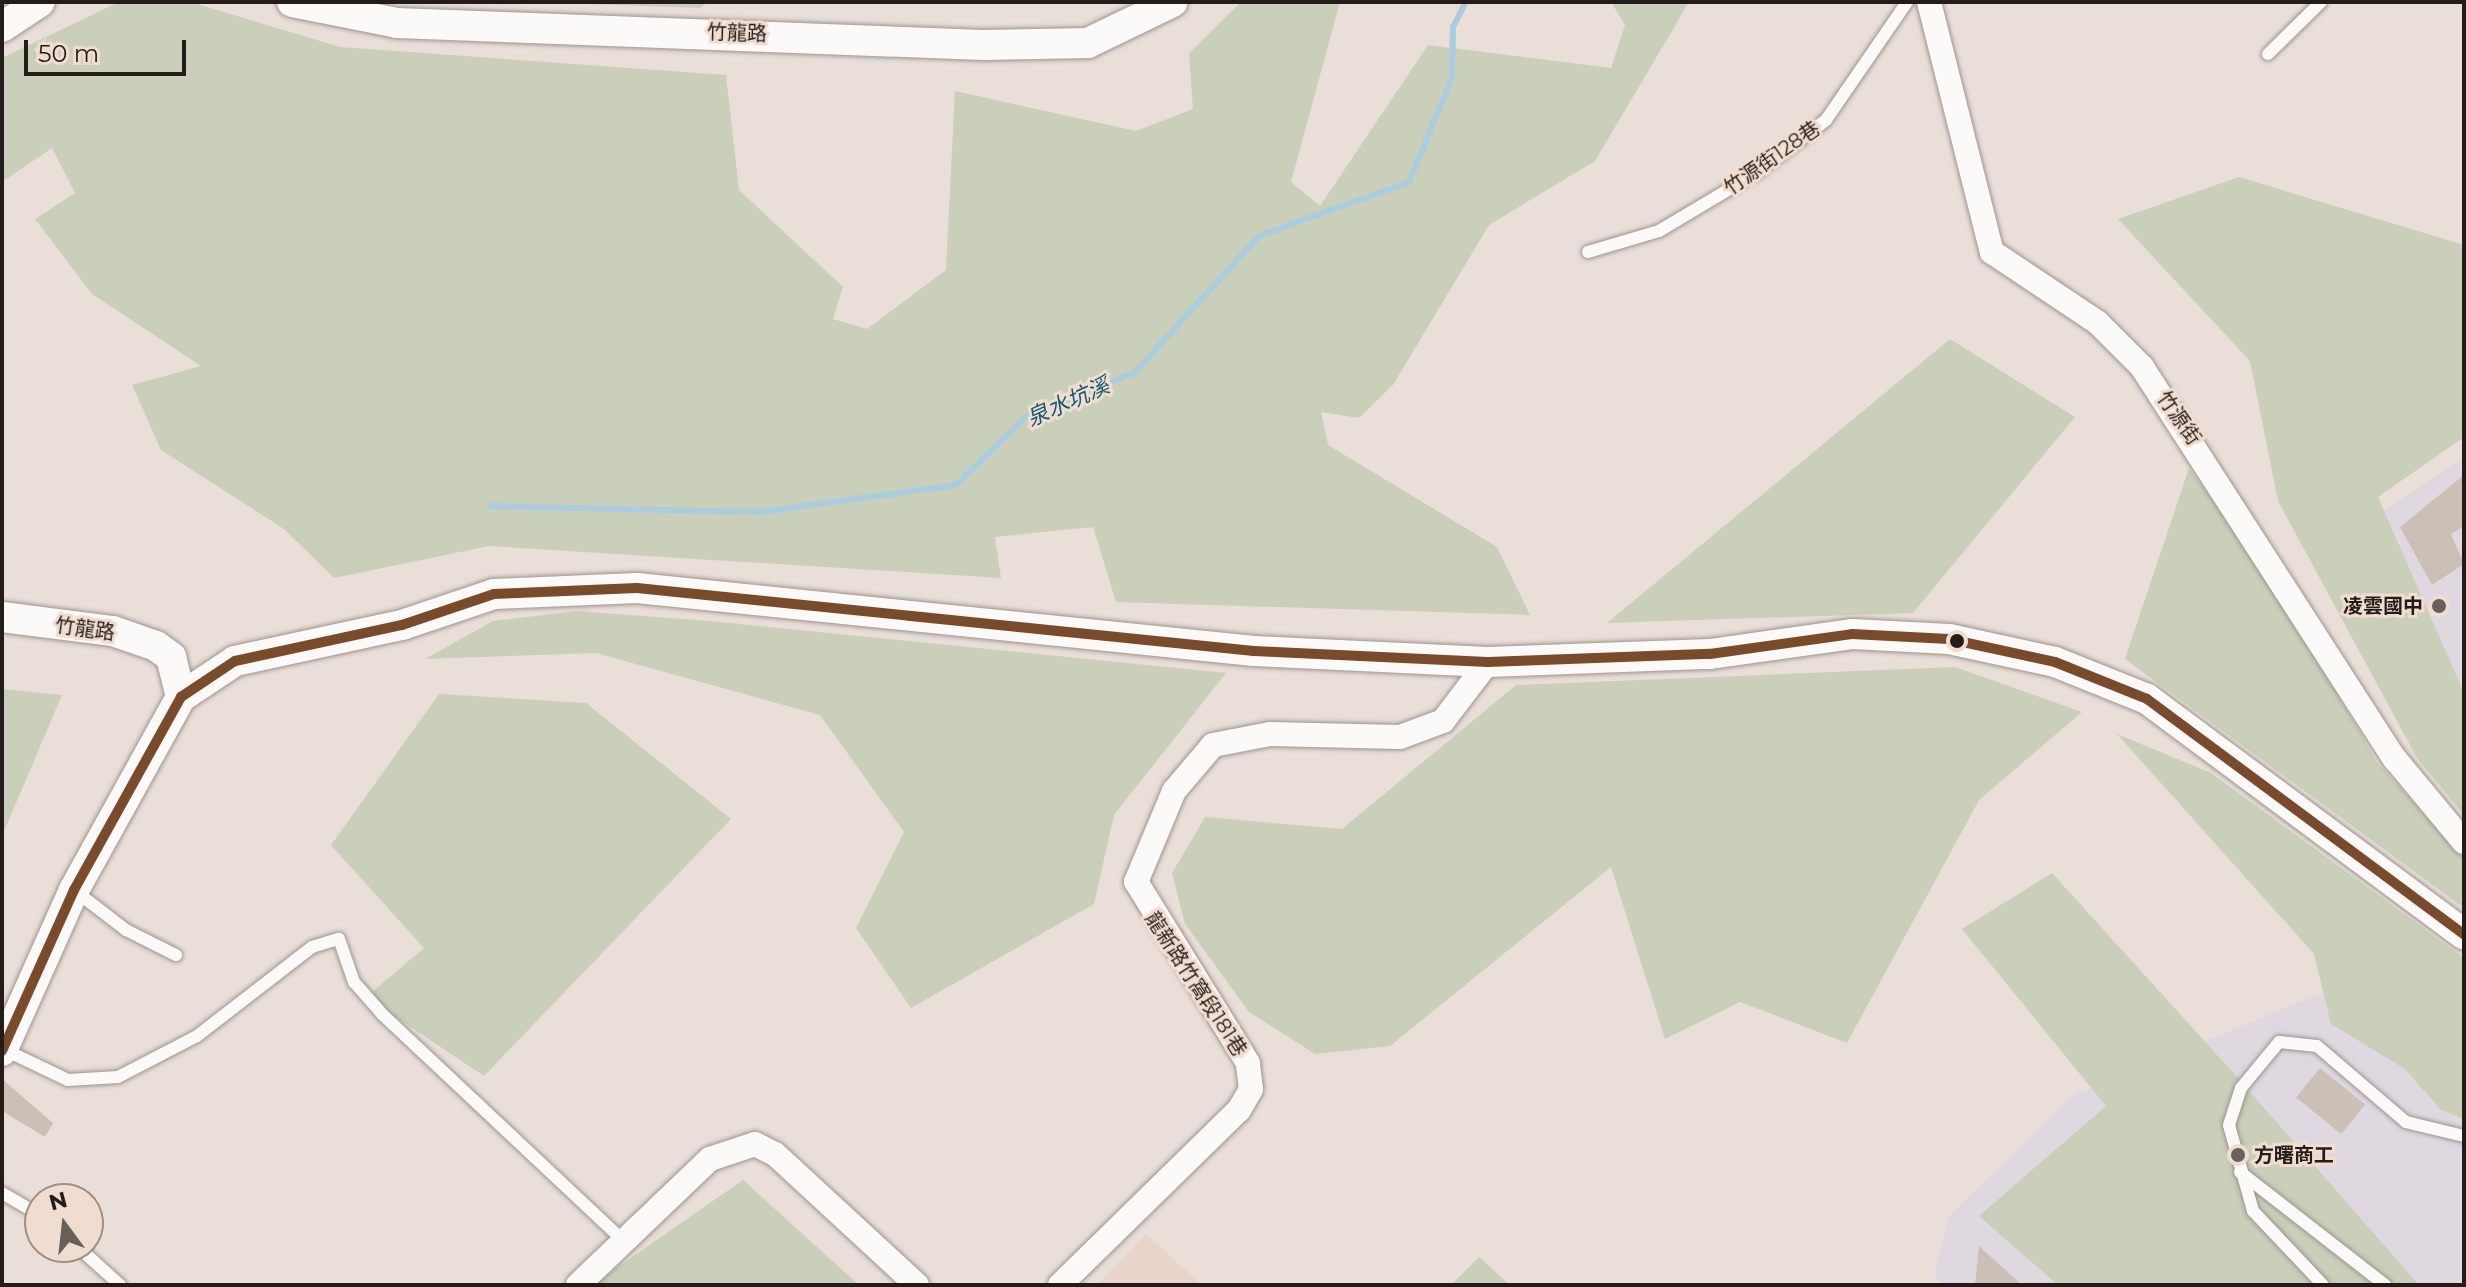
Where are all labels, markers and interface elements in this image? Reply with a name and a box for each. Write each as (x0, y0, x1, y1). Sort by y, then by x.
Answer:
street label: 竹龍路 (707, 20, 767, 46)
scale bar (28, 24, 190, 74)
text: 50 m (38, 39, 99, 68)
street label: 竹源街128巷 (1720, 116, 1824, 200)
water label: 泉水坑溪 (1022, 372, 1114, 432)
street label: 竹源街 (2152, 387, 2206, 449)
place label: 凌雲國中 (2343, 594, 2423, 618)
marker: 凌雲國中 (2430, 597, 2448, 615)
street label: 竹龍路 (54, 613, 116, 645)
unlabelled marker (1949, 633, 1965, 649)
street label: 龍新路竹窩段181巷 (1140, 907, 1252, 1061)
place label: 方曙商工 (2254, 1143, 2334, 1167)
marker: 方曙商工 (2229, 1146, 2247, 1164)
north arrow (24, 1183, 104, 1263)
text: N (46, 1186, 70, 1217)

